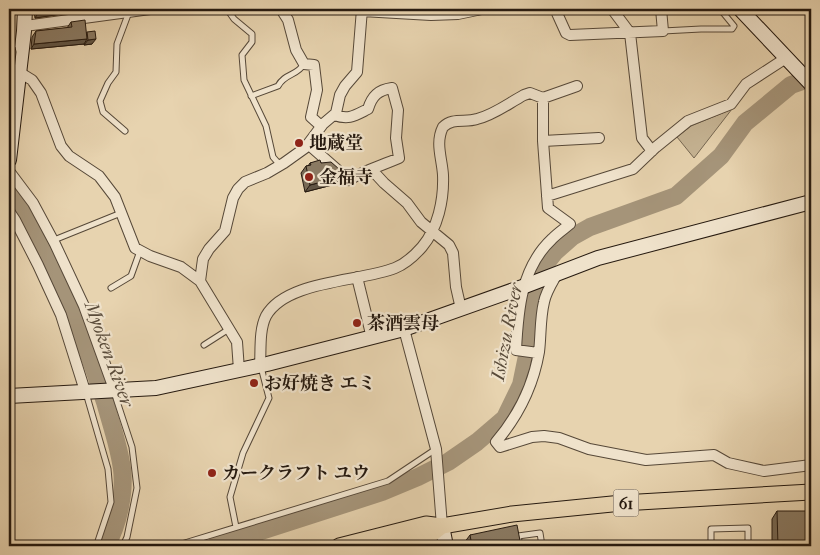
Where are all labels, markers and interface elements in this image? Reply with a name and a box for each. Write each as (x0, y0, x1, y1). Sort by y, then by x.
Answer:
place label: 地蔵堂 (309, 133, 363, 154)
marker: 地蔵堂 (293, 137, 305, 149)
place label: 金福寺 (319, 167, 373, 188)
marker: 金福寺 (303, 171, 315, 183)
water label: Ishizu River (487, 280, 528, 384)
water label: Myoken River (79, 297, 139, 411)
place label: 茶酒雲母 (367, 313, 439, 334)
marker: 茶酒雲母 (351, 317, 363, 329)
place label: お好焼き エミ (264, 373, 376, 394)
marker: お好焼き エミ (248, 377, 260, 389)
place label: カークラフト ユウ (222, 463, 370, 484)
marker: カークラフト ユウ (206, 467, 218, 479)
road number: 61 (614, 489, 638, 516)

